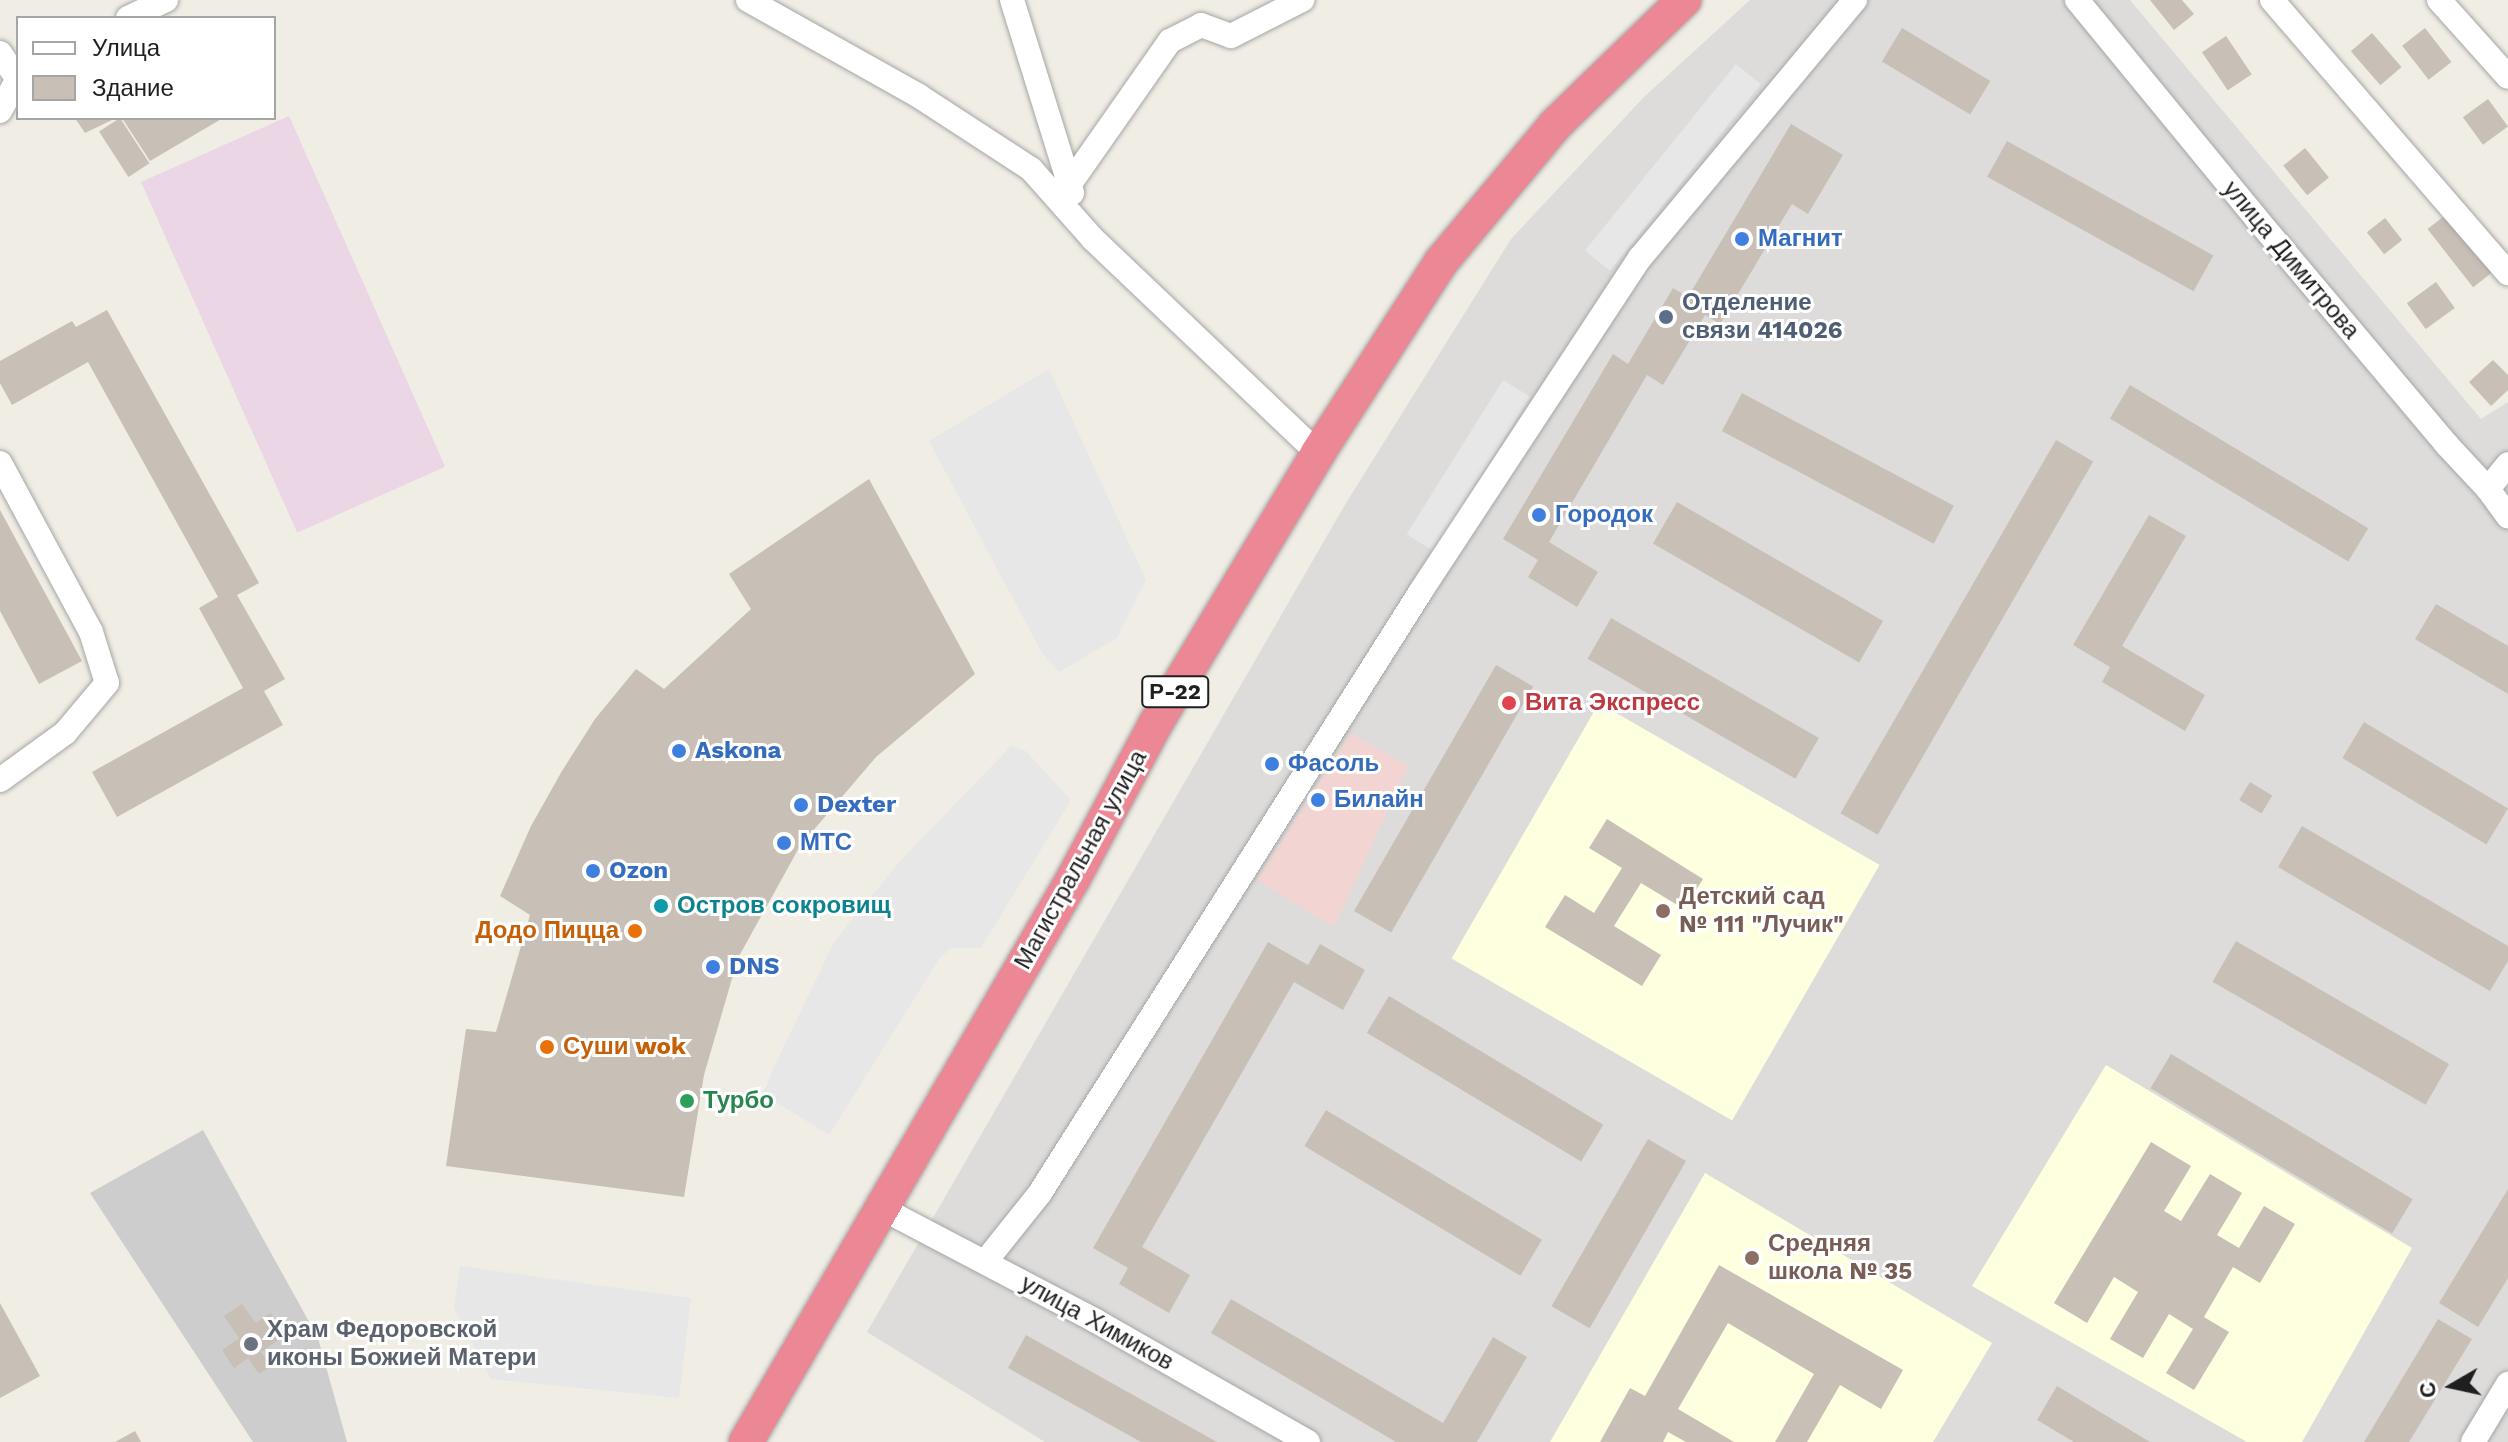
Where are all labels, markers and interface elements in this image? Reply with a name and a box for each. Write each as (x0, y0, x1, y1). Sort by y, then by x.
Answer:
legend (16, 16, 276, 120)
text: Улица (92, 34, 160, 62)
text: Здание (92, 74, 174, 102)
street label: улица Димитрова (2217, 175, 2365, 345)
place label: Магнит (1758, 225, 1843, 253)
marker: Магнит (1733, 230, 1751, 248)
place label: Отделение связи 414026 (1682, 289, 1843, 345)
marker: Отделение связи 414026 (1657, 308, 1675, 326)
place label: Городок (1555, 501, 1653, 529)
marker: Городок (1530, 506, 1548, 524)
road number: Р-22 (1141, 674, 1209, 710)
place label: Вита Экспресс (1525, 689, 1700, 717)
marker: Вита Экспресс (1500, 694, 1518, 712)
place label: Askona (695, 737, 781, 765)
marker: Askona (670, 742, 688, 760)
street label: Магистральная улица (1009, 746, 1153, 974)
place label: Фасоль (1288, 750, 1379, 778)
marker: Фасоль (1263, 755, 1281, 773)
place label: Билайн (1334, 786, 1424, 814)
place label: Dexter (817, 791, 896, 819)
marker: Билайн (1309, 791, 1327, 809)
marker: Dexter (792, 796, 810, 814)
place label: МТС (800, 829, 852, 857)
marker: МТС (775, 834, 793, 852)
place label: Ozon (609, 857, 668, 885)
marker: Ozon (584, 862, 602, 880)
place label: Детский сад № 111 "Лучик" (1679, 883, 1844, 939)
place label: Остров сокровищ (677, 892, 891, 920)
marker: Остров сокровищ (652, 897, 670, 915)
marker: Детский сад № 111 "Лучик" (1654, 902, 1672, 920)
place label: Додо Пицца (475, 917, 619, 945)
marker: Додо Пицца (626, 922, 644, 940)
place label: DNS (729, 953, 779, 981)
marker: DNS (704, 958, 722, 976)
place label: Суши wok (563, 1033, 686, 1061)
marker: Суши wok (538, 1038, 556, 1056)
place label: Турбо (703, 1087, 774, 1115)
marker: Турбо (678, 1092, 696, 1110)
place label: Средняя школа № 35 (1768, 1230, 1912, 1286)
marker: Средняя школа № 35 (1743, 1249, 1761, 1267)
street label: улица Химиков (1016, 1269, 1178, 1377)
place label: Храм Федоровской иконы Божией Матери (267, 1316, 536, 1372)
marker: Храм Федоровской иконы Божией Матери (242, 1335, 260, 1353)
north arrow (2412, 1346, 2492, 1426)
text: С (2414, 1380, 2441, 1400)

